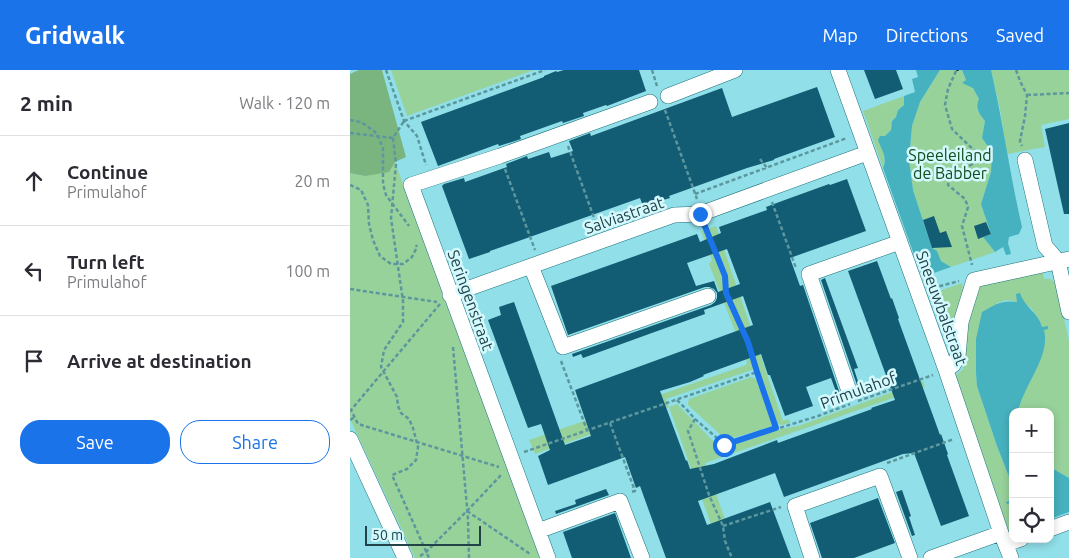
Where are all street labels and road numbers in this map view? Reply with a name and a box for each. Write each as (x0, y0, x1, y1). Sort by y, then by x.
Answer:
street label: Salviastraat (582, 193, 667, 237)
street label: Seringenstraat (445, 247, 498, 353)
street label: Sneeuwbalstraat (913, 248, 971, 368)
street label: Primulahof (818, 368, 899, 412)

